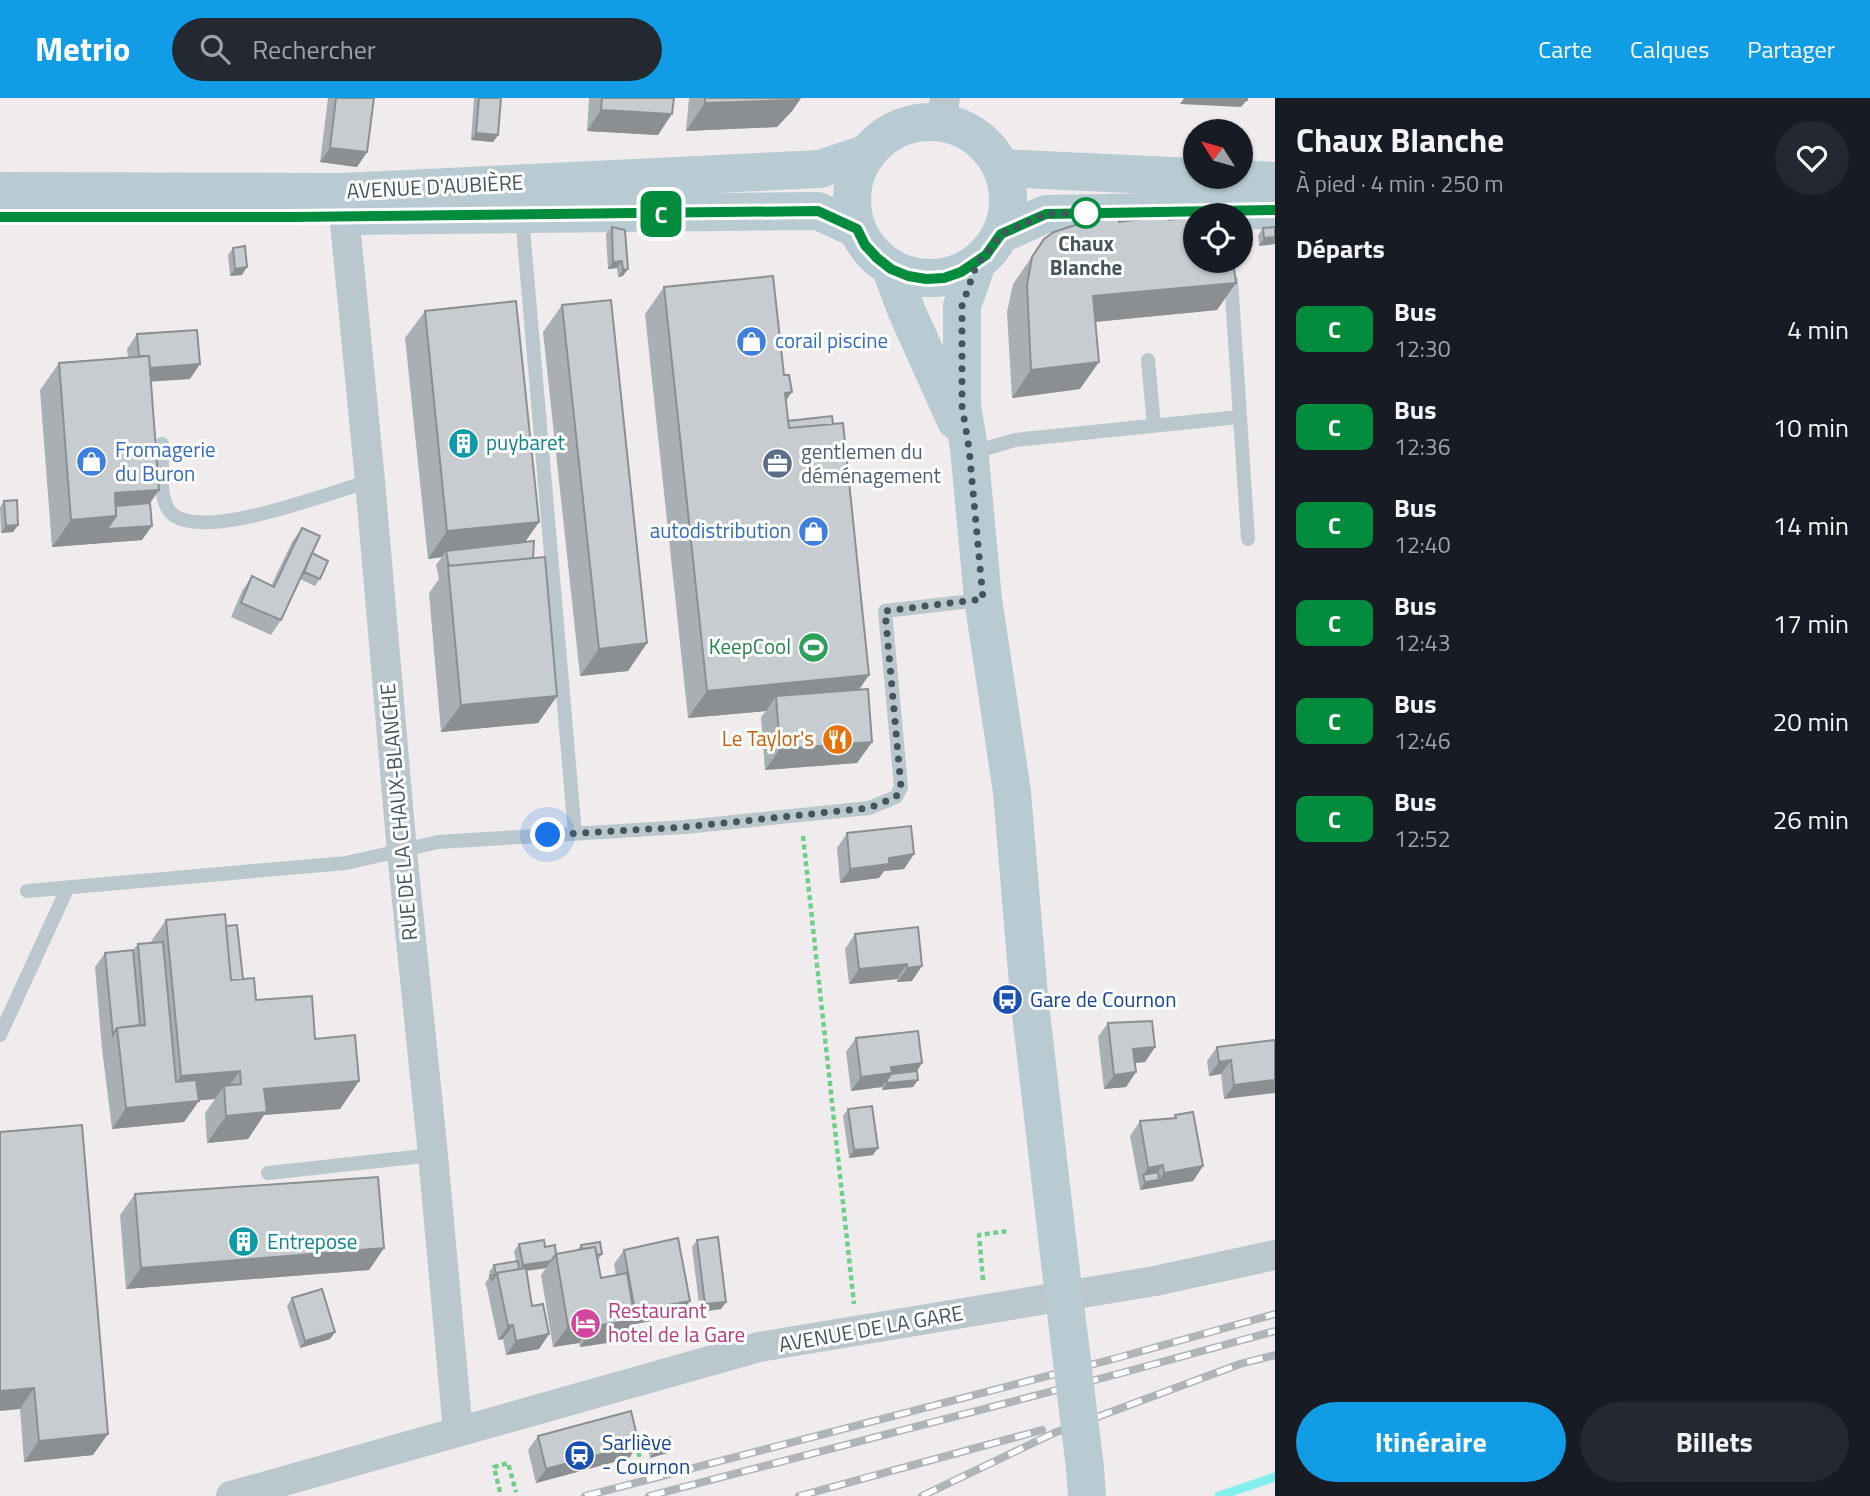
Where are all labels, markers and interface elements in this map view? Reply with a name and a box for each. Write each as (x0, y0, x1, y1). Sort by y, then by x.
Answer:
search box (172, 18, 662, 81)
text: Metrio (35, 24, 130, 74)
icon: search (196, 30, 234, 68)
text: Rechercher (252, 30, 376, 69)
text: Carte (1538, 31, 1592, 67)
text: Calques (1630, 31, 1709, 67)
text: Partager (1747, 31, 1835, 67)
text: Chaux Blanche (1296, 115, 1504, 165)
north arrow (1183, 119, 1253, 189)
map controls (1183, 119, 1253, 273)
button: heart (1775, 121, 1849, 195)
street label: AVENUE D'AUBIÈRE (346, 165, 524, 207)
text: À pied · 4 min · 250 m (1296, 166, 1503, 201)
line badge: C (638, 191, 684, 237)
text: C (654, 196, 668, 232)
marker: Chaux Blanche (1071, 198, 1101, 228)
button: locate (1183, 203, 1253, 273)
place label: Chaux Blanche (1050, 227, 1122, 283)
text: Départs (1296, 229, 1385, 268)
text: Bus (1394, 292, 1436, 331)
text: 4 min (1787, 310, 1849, 349)
text: C (1328, 311, 1341, 347)
shop icon: corail piscine (735, 324, 769, 358)
place label: corail piscine (775, 324, 888, 356)
text: 12:30 (1394, 331, 1451, 366)
text: Bus (1394, 390, 1436, 429)
text: 10 min (1773, 408, 1849, 447)
text: C (1328, 409, 1341, 445)
building icon: puybaret (446, 426, 480, 460)
place label: puybaret (486, 426, 566, 458)
text: 12:36 (1394, 429, 1451, 464)
place label: Fromagerie du Buron (115, 433, 216, 489)
place label: gentlemen du déménagement (801, 435, 941, 491)
shop icon: Fromagerie du Buron (75, 445, 109, 479)
office icon: gentlemen du déménagement (761, 447, 795, 481)
text: Bus (1394, 488, 1436, 527)
text: 14 min (1773, 506, 1849, 545)
text: C (1328, 507, 1341, 543)
place label: autodistribution (650, 514, 791, 546)
shop icon: autodistribution (797, 514, 831, 548)
text: 12:40 (1394, 527, 1451, 562)
text: Bus (1394, 586, 1436, 625)
text: 17 min (1773, 604, 1849, 643)
text: C (1328, 605, 1341, 641)
text: 12:43 (1394, 625, 1451, 660)
place label: KeepCool (709, 630, 791, 662)
sports icon: KeepCool (797, 630, 831, 664)
street label: RUE DE LA CHAUX-BLANCHE (371, 682, 425, 942)
text: Bus (1394, 684, 1436, 723)
text: 20 min (1773, 702, 1849, 741)
text: C (1328, 703, 1341, 739)
place label: Le Taylor's (722, 722, 814, 754)
restaurant icon: Le Taylor's (820, 722, 854, 756)
text: 12:46 (1394, 723, 1451, 758)
text: Bus (1394, 782, 1436, 821)
text: 26 min (1773, 800, 1849, 839)
text: C (1328, 801, 1341, 837)
your location (530, 817, 565, 852)
text: 12:52 (1394, 821, 1451, 856)
bus stop icon: Gare de Cournon (990, 983, 1024, 1017)
place label: Gare de Cournon (1030, 983, 1176, 1015)
building icon: Entrepose (227, 1225, 261, 1259)
place label: Entrepose (267, 1225, 357, 1257)
place label: Restaurant hotel de la Gare (608, 1294, 745, 1350)
street label: AVENUE DE LA GARE (776, 1296, 966, 1360)
hotel icon: Restaurant hotel de la Gare (568, 1306, 602, 1340)
button: Itinéraire (1296, 1402, 1566, 1482)
button: Billets (1580, 1402, 1849, 1482)
place label: Sarliève - Cournon (602, 1426, 690, 1482)
station icon: Sarliève - Cournon (562, 1438, 596, 1472)

